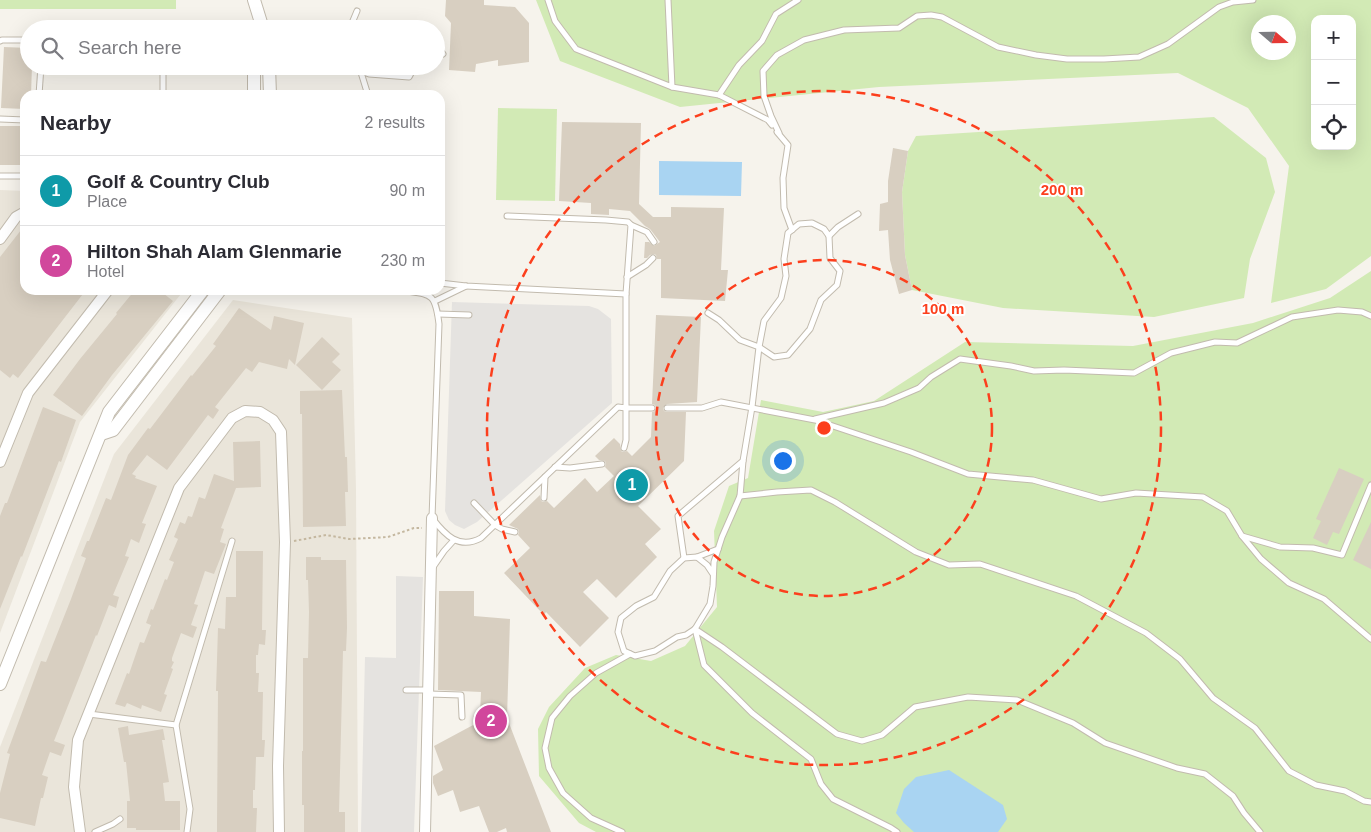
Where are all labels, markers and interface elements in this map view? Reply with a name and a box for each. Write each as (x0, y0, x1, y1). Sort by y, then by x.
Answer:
north arrow (1251, 15, 1296, 60)
map controls (1311, 15, 1356, 150)
button: + (1311, 15, 1356, 60)
search box (20, 20, 445, 75)
icon: search (38, 34, 66, 62)
text: Search here (78, 37, 182, 58)
button: − (1311, 60, 1356, 105)
button: locate (1311, 105, 1356, 150)
text: Nearby (40, 111, 111, 134)
text: 2 results (365, 114, 425, 131)
text: Golf & Country Club (87, 171, 270, 192)
text: 200 m (1041, 181, 1083, 198)
text: 1 (52, 182, 60, 199)
text: 90 m (389, 182, 425, 199)
text: Place (87, 193, 127, 210)
text: Hilton Shah Alam Glenmarie (87, 241, 342, 262)
text: 2 (52, 252, 60, 269)
text: 230 m (381, 252, 425, 269)
text: Hotel (87, 263, 124, 280)
text: 100 m (922, 300, 964, 317)
centre of rings (815, 419, 833, 437)
your location (770, 448, 796, 474)
pin: 1 (616, 466, 648, 504)
pin: 2 (475, 702, 507, 740)

